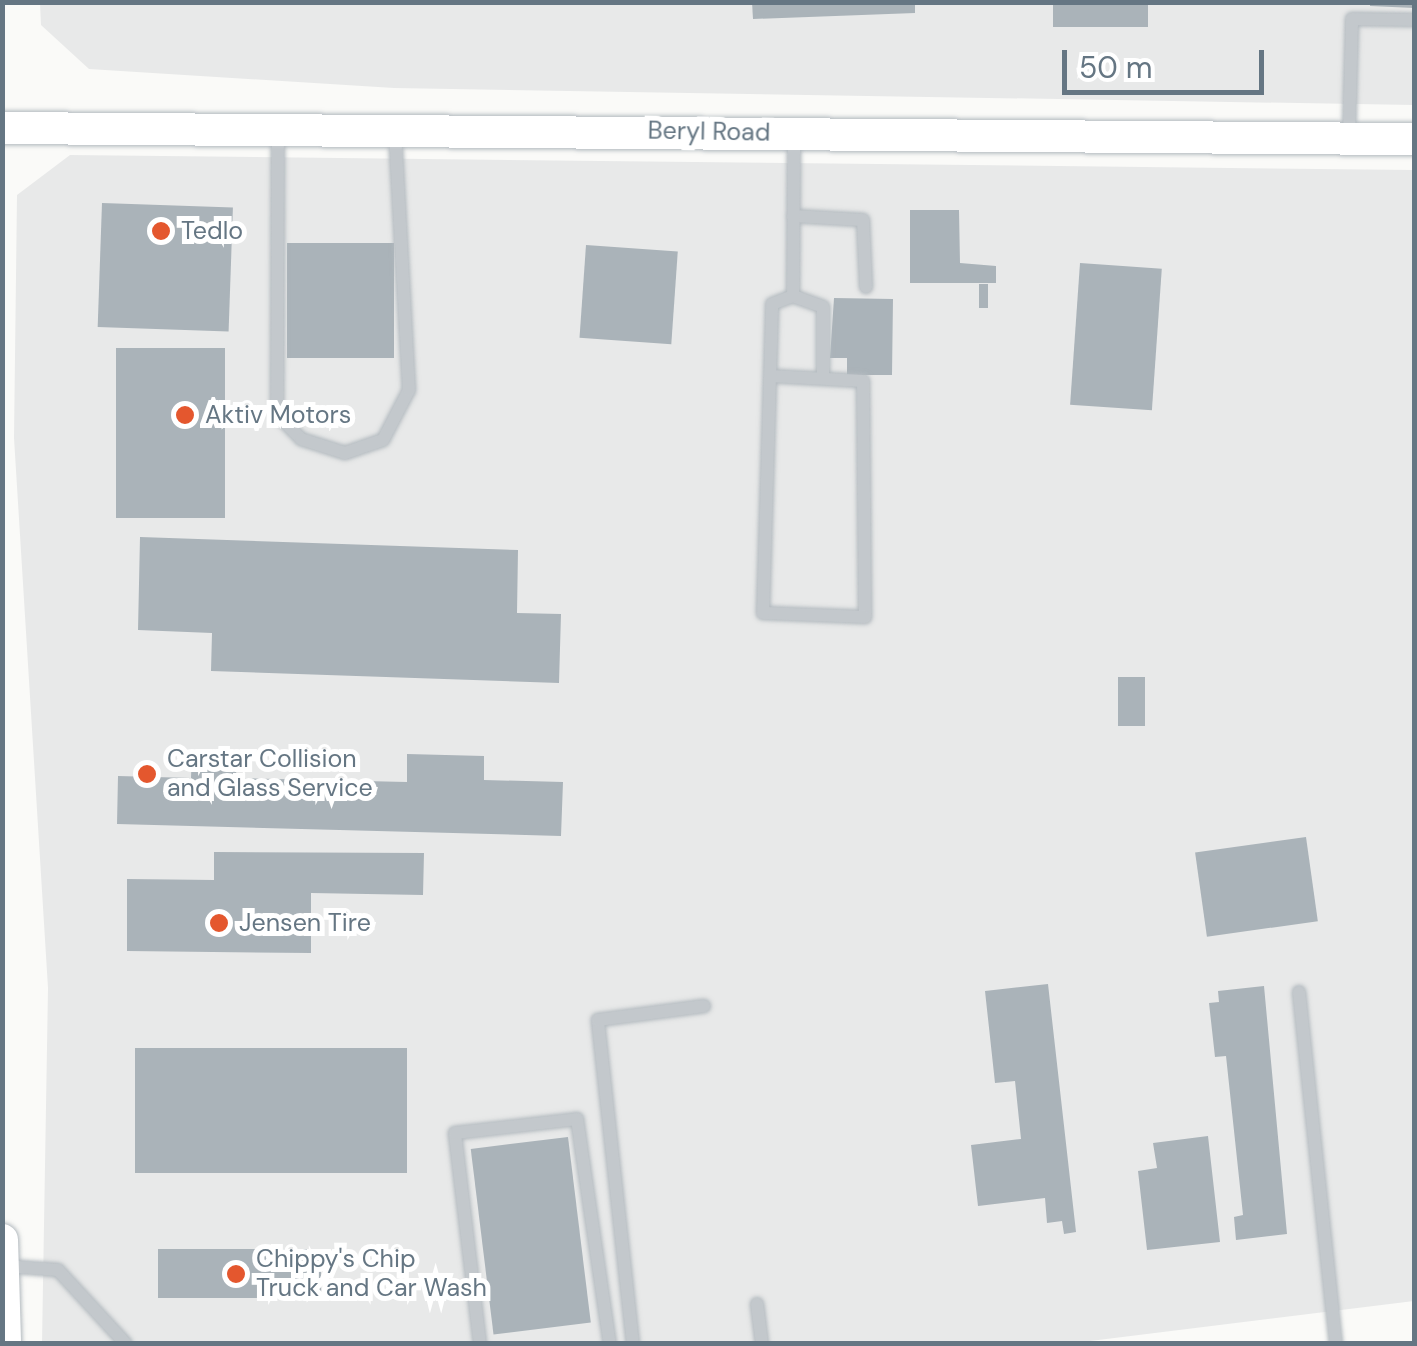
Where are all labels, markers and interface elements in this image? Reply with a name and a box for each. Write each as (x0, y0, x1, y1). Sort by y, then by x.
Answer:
scale bar (1067, 30, 1270, 92)
text: 50 m (1079, 48, 1153, 87)
street label: Beryl Road (647, 116, 771, 148)
place label: Tedlo (181, 216, 243, 246)
marker: Tedlo (150, 220, 172, 242)
place label: Aktiv Motors (205, 400, 351, 430)
marker: Aktiv Motors (174, 404, 196, 426)
place label: Carstar Collision and Glass Service (167, 745, 373, 804)
marker: Carstar Collision and Glass Service (136, 763, 158, 785)
place label: Jensen Tire (239, 908, 371, 938)
marker: Jensen Tire (208, 912, 230, 934)
place label: Chippy's Chip Truck and Car Wash (256, 1245, 487, 1304)
marker: Chippy's Chip Truck and Car Wash (225, 1263, 247, 1285)

